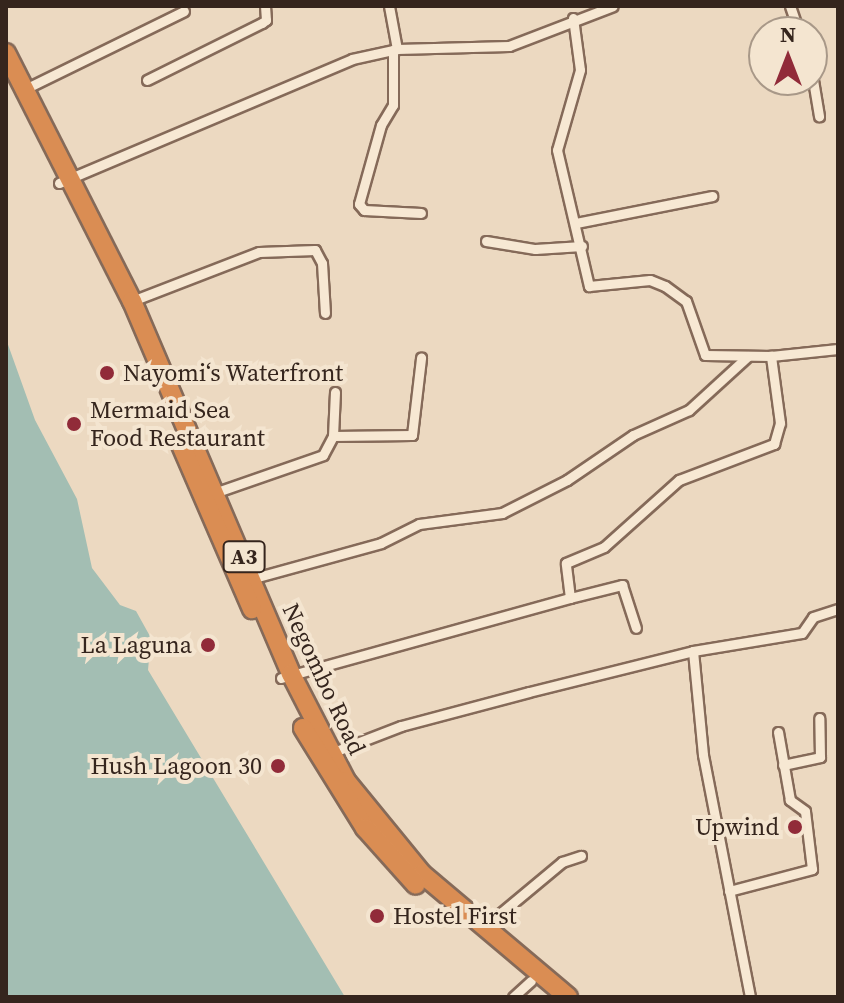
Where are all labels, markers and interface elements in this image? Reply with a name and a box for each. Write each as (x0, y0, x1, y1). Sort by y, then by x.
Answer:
north arrow (748, 16, 828, 96)
text: N (780, 19, 796, 49)
place label: Nayomi‘s Waterfront (123, 359, 344, 387)
marker: Nayomi‘s Waterfront (98, 364, 116, 382)
place label: Mermaid Sea Food Restaurant (90, 396, 265, 452)
marker: Mermaid Sea Food Restaurant (65, 415, 83, 433)
road number: A3 (222, 539, 266, 575)
street label: Negombo Road (276, 599, 372, 759)
place label: La Laguna (80, 631, 192, 659)
marker: La Laguna (199, 636, 217, 654)
place label: Hush Lagoon 30 (90, 752, 262, 780)
marker: Hush Lagoon 30 (269, 757, 287, 775)
place label: Upwind (695, 813, 779, 841)
marker: Upwind (786, 818, 804, 836)
place label: Hostel First (393, 902, 516, 930)
marker: Hostel First (368, 907, 386, 925)

